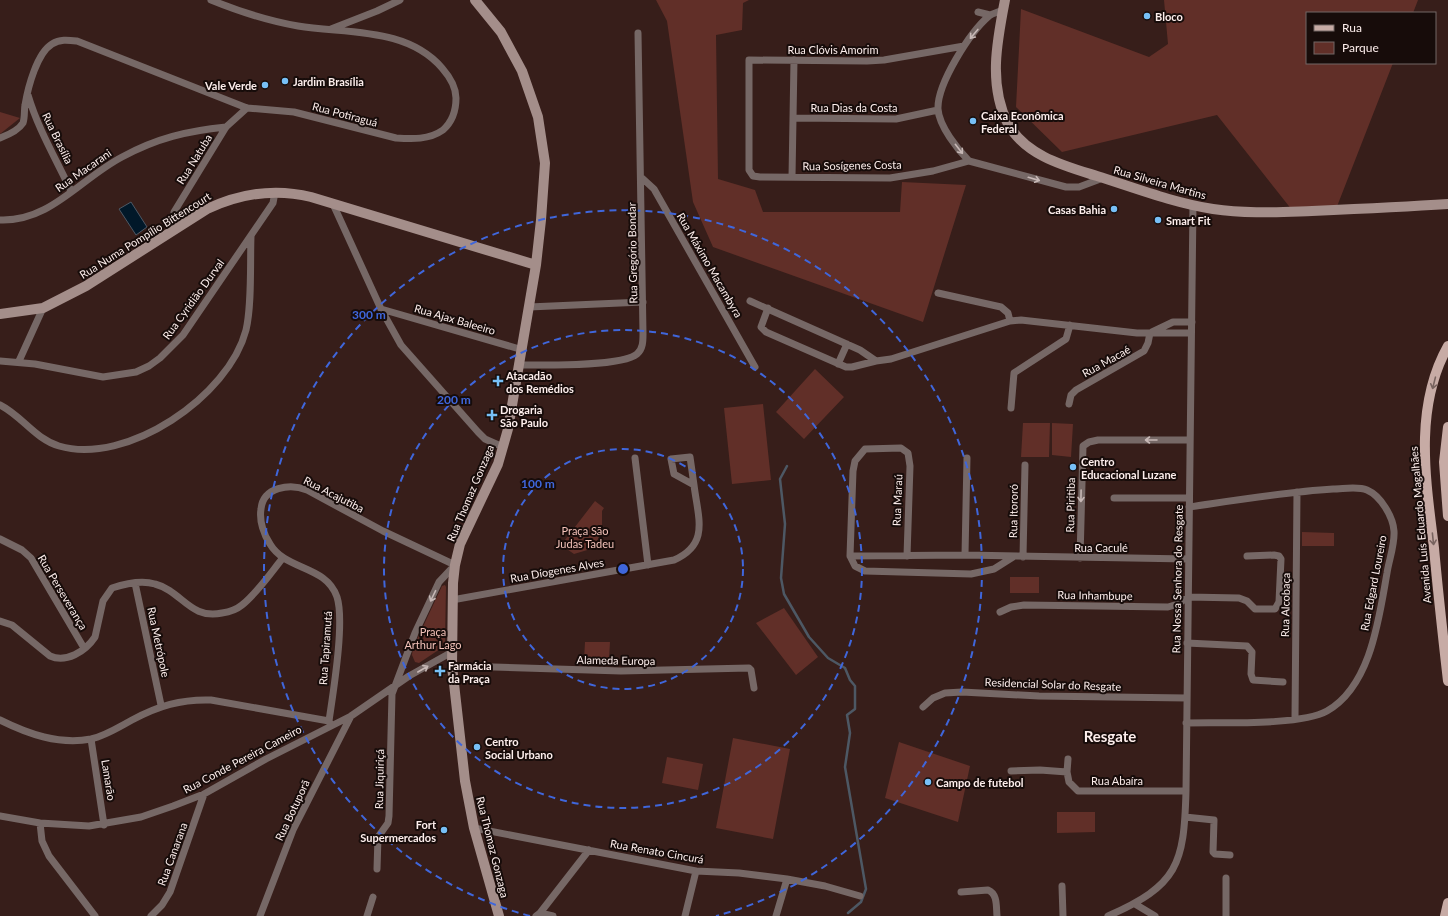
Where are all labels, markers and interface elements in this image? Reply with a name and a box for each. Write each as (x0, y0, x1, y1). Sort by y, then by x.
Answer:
place label: Bloco (1155, 10, 1183, 23)
marker: Bloco (1142, 11, 1152, 21)
legend (1306, 12, 1436, 64)
text: Rua (1342, 20, 1362, 35)
one-way arrow (970, 29, 979, 40)
text: Parque (1342, 40, 1379, 55)
street label: Rua Clóvis Amorim (787, 43, 879, 56)
place label: Jardim Brasília (293, 75, 364, 88)
marker: Jardim Brasília (280, 76, 290, 86)
place label: Vale Verde (204, 79, 257, 92)
marker: Vale Verde (260, 80, 270, 90)
street label: Rua Potiraguá (311, 99, 379, 129)
street label: Rua Dias da Costa (810, 101, 898, 114)
place label: Caixa Econômica Federal (981, 109, 1064, 135)
street label: Rua Brasília (40, 110, 76, 166)
marker: Caixa Econômica Federal (968, 116, 978, 126)
street label: Rua Natuba (174, 132, 214, 186)
one-way arrow (954, 144, 963, 155)
street label: Rua Macarani (52, 146, 114, 194)
street label: Rua Sosígenes Costa (802, 158, 902, 172)
street label: Rua Silveira Martins (1112, 163, 1208, 201)
one-way arrow (1028, 176, 1041, 183)
street label: Rua Numa Pompílio Bittencourt (77, 189, 213, 281)
street label: Rua Gregório Bondar (625, 202, 639, 304)
place label: Casas Bahia (1048, 203, 1106, 216)
marker: Casas Bahia (1109, 204, 1119, 214)
street label: Rua Máximo Macambyra (675, 210, 745, 320)
place label: Smart Fit (1166, 214, 1212, 227)
marker: Smart Fit (1153, 215, 1163, 225)
street label: Rua Cyridião Durval (160, 256, 226, 342)
street label: Rua Ajax Baleeiro (413, 301, 497, 337)
text: 300 m (352, 307, 386, 322)
street label: Rua Macaé (1080, 342, 1133, 380)
place label: Atacadão dos Remédios (505, 369, 574, 395)
marker: Atacadão dos Remédios (493, 376, 503, 386)
one-way arrow (1430, 376, 1437, 389)
text: 200 m (437, 392, 471, 407)
place label: Drogaria São Paulo (500, 403, 548, 429)
marker: Drogaria São Paulo (487, 410, 497, 420)
one-way arrow (1145, 436, 1158, 444)
street label: Rua Thomaz Gonzaga (444, 443, 496, 543)
street label: Avenida Luís Eduardo Magalhães (1407, 446, 1433, 604)
place label: Centro Educacional Luzane (1081, 455, 1177, 481)
marker: Centro Educacional Luzane (1068, 462, 1078, 472)
street label: Rua Acajutiba (302, 473, 366, 515)
street label: Rua Maraú (890, 474, 904, 526)
text: 100 m (521, 476, 555, 491)
street label: Rua Piritiba (1063, 477, 1077, 533)
street label: Rua Itororó (1006, 484, 1020, 538)
one-way arrow (1077, 489, 1085, 502)
street label: Rua Nossa Senhora do Resgate (1169, 504, 1185, 654)
park label: Praça São Judas Tadeu (556, 524, 614, 550)
one-way arrow (1429, 532, 1436, 545)
street label: Rua Edgard Loureiro (1357, 534, 1389, 632)
street label: Rua Caculé (1074, 541, 1128, 554)
street label: Rua Perseverança (35, 552, 91, 632)
street label: Rua Díogenes Alves (509, 555, 605, 585)
centre of rings (616, 562, 630, 576)
street label: Rua Alcobaça (1278, 573, 1292, 637)
street label: Rua Inhambupe (1057, 588, 1133, 602)
one-way arrow (429, 590, 436, 602)
street label: Rua Metrópole (145, 606, 173, 679)
street label: Rua Tapiramutá (316, 611, 334, 685)
park label: Praça Arthur Lago (404, 625, 462, 651)
street label: Alameda Europa (577, 653, 655, 667)
place label: Farmácia da Praça (448, 659, 492, 685)
one-way arrow (417, 664, 429, 672)
marker: Farmácia da Praça (435, 666, 445, 676)
street label: Residencial Solar do Resgate (985, 675, 1122, 693)
street label: Rua Conde Pereira Cameiro (181, 722, 303, 796)
district label: Resgate (1084, 727, 1136, 745)
place label: Centro Social Urbano (485, 735, 553, 761)
marker: Centro Social Urbano (472, 742, 482, 752)
street label: Rua Jiquiriçá (372, 749, 386, 809)
street label: Lamarão (99, 759, 119, 801)
street label: Rua Abaíra (1091, 774, 1143, 787)
place label: Campo de futebol (936, 776, 1024, 789)
street label: Rua Botuporã (272, 777, 312, 843)
marker: Campo de futebol (923, 777, 933, 787)
street label: Rua Thomaz Gonzaga (474, 795, 512, 899)
place label: Fort Supermercados (360, 818, 437, 844)
street label: Rua Canarana (155, 821, 189, 887)
marker: Fort Supermercados (439, 825, 449, 835)
street label: Rua Renato Cincurá (609, 836, 705, 866)

